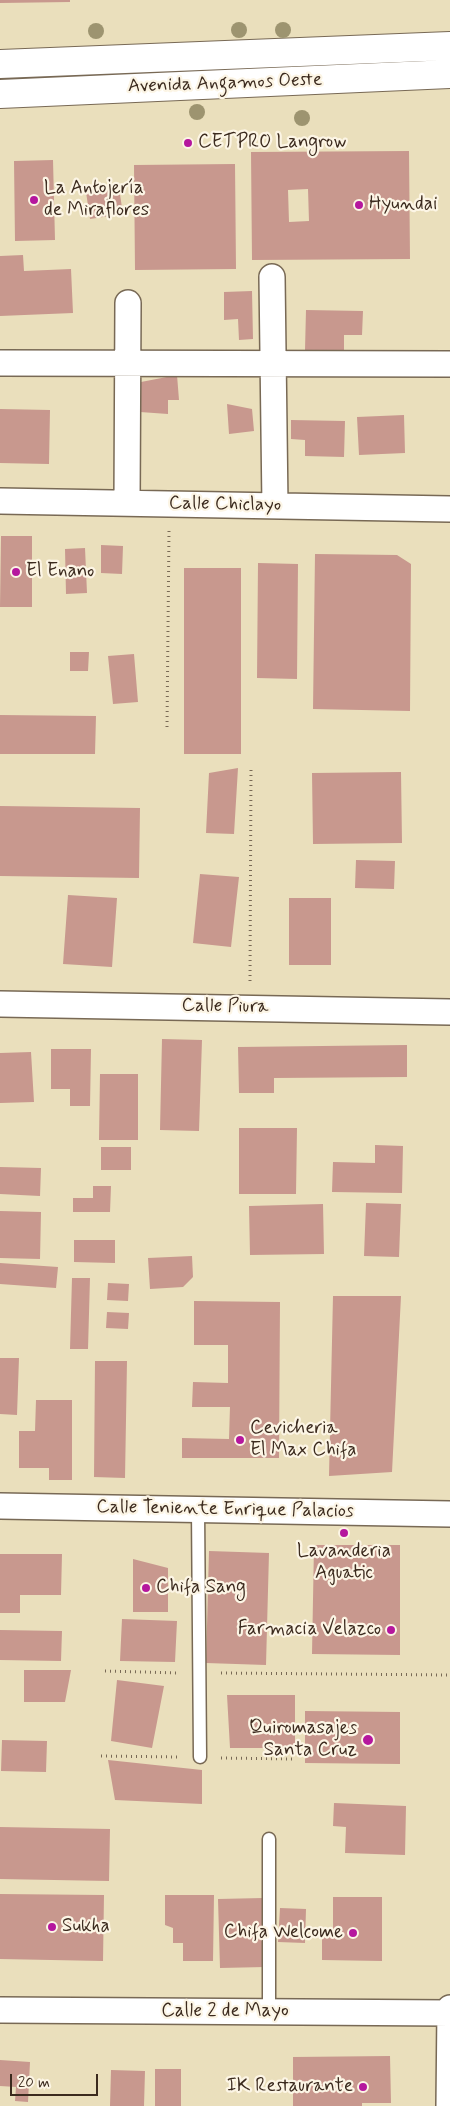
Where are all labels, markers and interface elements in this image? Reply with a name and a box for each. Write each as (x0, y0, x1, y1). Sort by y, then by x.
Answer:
street label: Avenida Angamos Oeste (127, 69, 323, 99)
place label: CETPRO Langrow (198, 132, 346, 154)
marker: CETPRO Langrow (182, 137, 194, 149)
place label: La Antojería de Miraflores (44, 178, 149, 222)
marker: La Antojería de Miraflores (28, 194, 40, 206)
place label: Hyundai (369, 194, 437, 216)
marker: Hyundai (353, 199, 365, 211)
street label: Calle Chiclayo (169, 493, 281, 517)
place label: El Enano (26, 561, 94, 583)
marker: El Enano (10, 566, 22, 578)
street label: Calle Piura (181, 995, 269, 1019)
place label: Cevicheria El Max Chifa (250, 1418, 357, 1462)
marker: Cevicheria El Max Chifa (234, 1434, 246, 1446)
street label: Calle Teniente Enrique Palacios (96, 1496, 354, 1524)
marker: Lavanderia Aguatic (338, 1527, 350, 1539)
place label: Lavanderia Aguatic (297, 1541, 391, 1585)
place label: Chifa Sang (156, 1577, 246, 1599)
marker: Chifa Sang (140, 1582, 152, 1594)
place label: Farmacia Velazco (238, 1619, 381, 1641)
marker: Farmacia Velazco (385, 1624, 397, 1636)
place label: Quiromasajes Santa Cruz (249, 1718, 357, 1762)
marker: Quiromasajes Santa Cruz (361, 1733, 375, 1747)
place label: Sukha (62, 1916, 110, 1938)
marker: Sukha (46, 1921, 58, 1933)
place label: Chifa Welcome (224, 1922, 343, 1944)
marker: Chifa Welcome (347, 1927, 359, 1939)
street label: Calle 2 de Mayo (161, 2001, 289, 2023)
scale bar (12, 2064, 100, 2096)
text: 20 m (18, 2073, 50, 2093)
place label: IK Restaurante (227, 2076, 353, 2098)
marker: IK Restaurante (357, 2081, 369, 2093)

